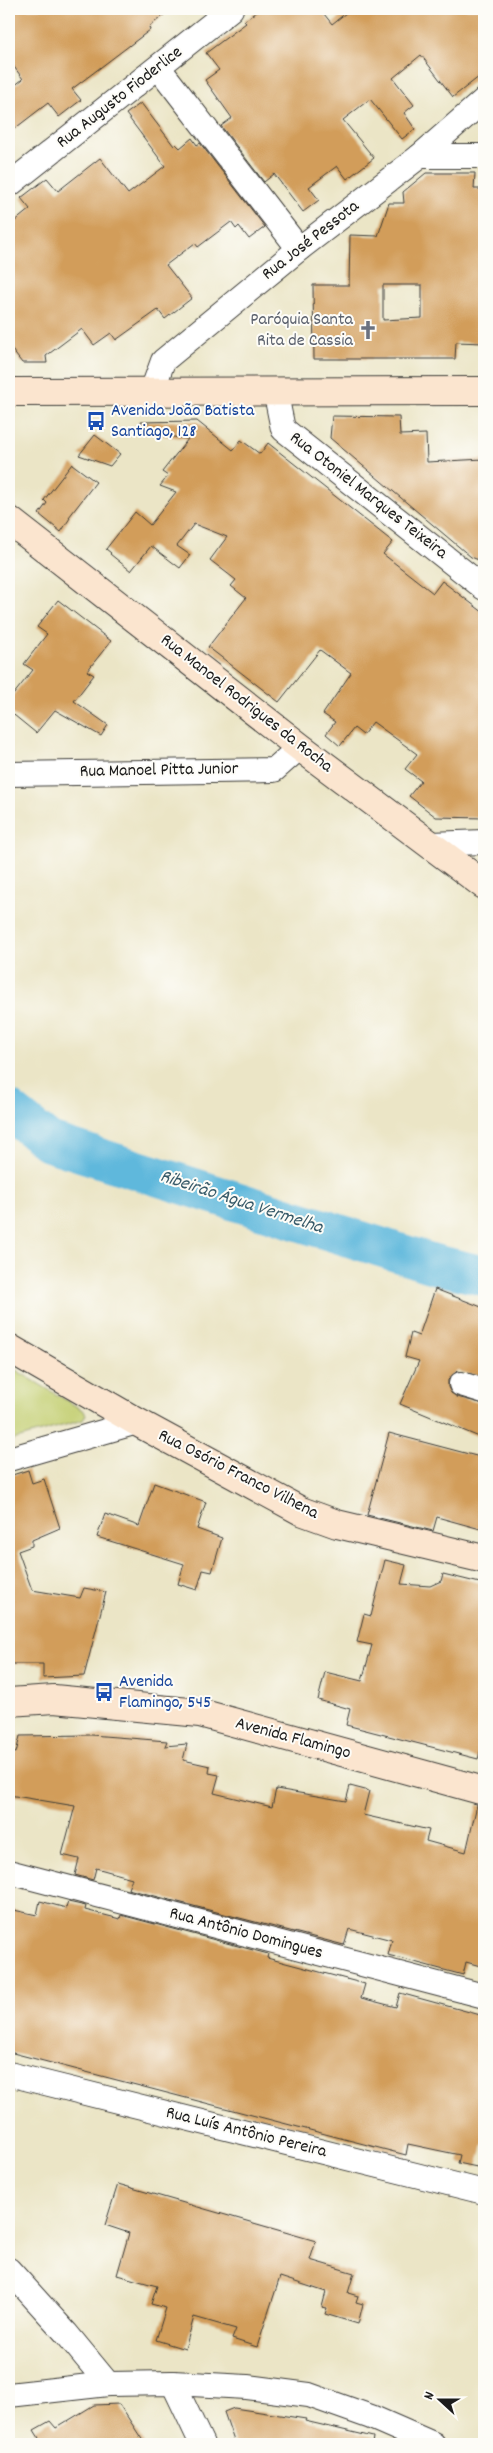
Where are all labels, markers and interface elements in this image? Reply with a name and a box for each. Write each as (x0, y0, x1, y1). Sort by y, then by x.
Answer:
street label: Rua Augusto Fioderlice (52, 41, 188, 155)
street label: Rua José Pessota (257, 195, 365, 287)
place label: Paróquia Santa Rita de Cassia (250, 308, 354, 354)
church icon: Paróquia Santa Rita de Cassia (357, 319, 379, 341)
place label: Avenida João Batista Santiago, 128 (111, 399, 255, 445)
bus stop icon: Avenida João Batista Santiago, 128 (85, 410, 107, 432)
street label: Rua Otoniel Marques Teixeira (284, 426, 453, 566)
street label: Rua Manoel Rodrigues da Rocha (154, 629, 338, 780)
street label: Rua Manoel Pitta Junior (79, 757, 239, 785)
water label: Ribeirão Água Vermelha (156, 1164, 327, 1242)
street label: Rua Osório Franco Vilhena (153, 1424, 323, 1527)
place label: Avenida Flamingo, 545 (119, 1670, 211, 1716)
bus stop icon: Avenida Flamingo, 545 (93, 1681, 115, 1703)
street label: Avenida Flamingo (233, 1712, 353, 1766)
street label: Rua Antônio Domingues (166, 1901, 326, 1967)
street label: Rua Luís Antônio Pereira (163, 2101, 330, 2165)
north arrow (416, 2376, 466, 2426)
text: N (419, 2389, 440, 2403)

